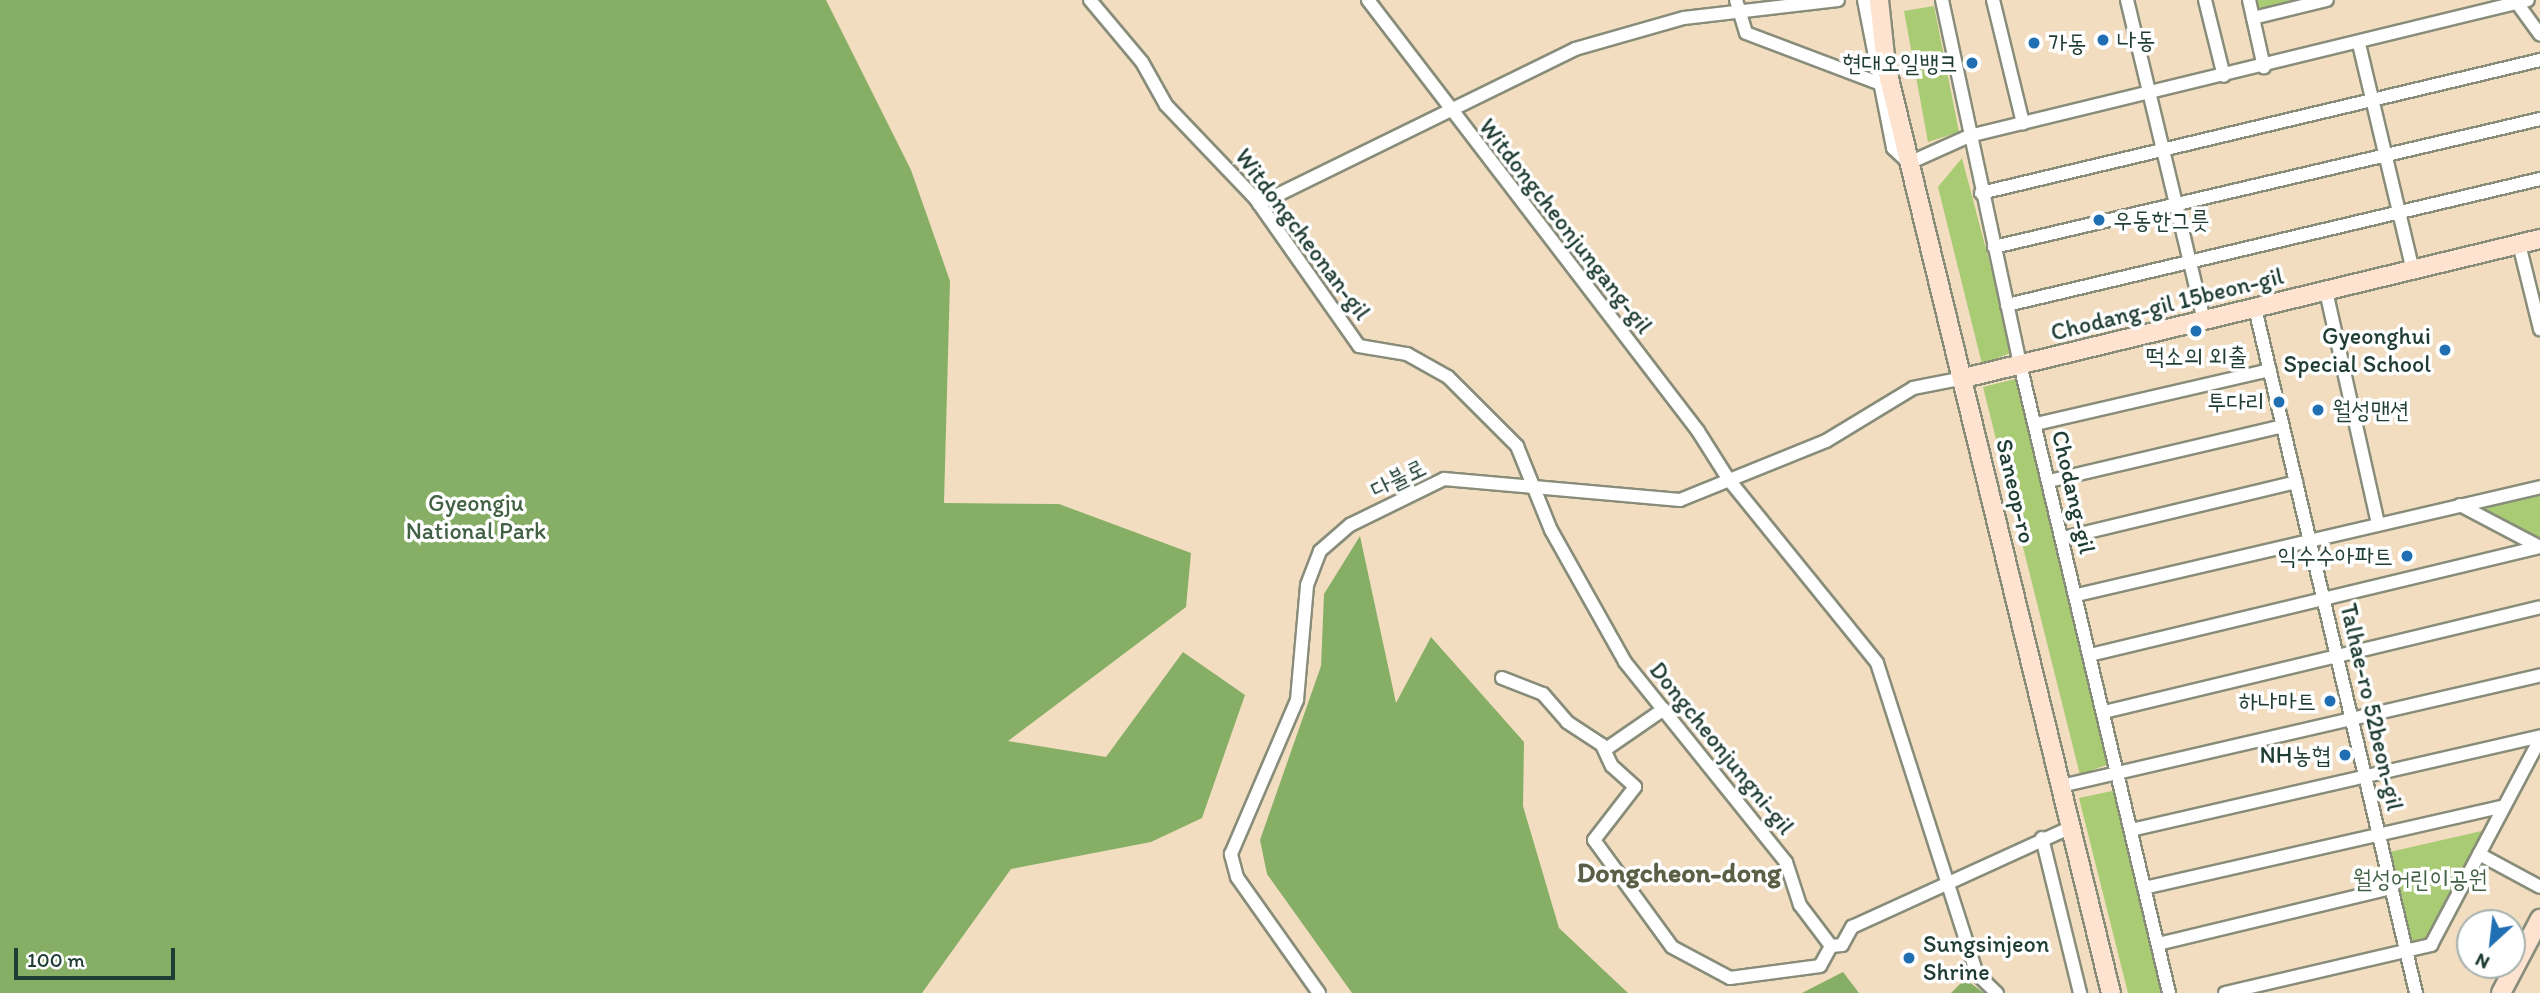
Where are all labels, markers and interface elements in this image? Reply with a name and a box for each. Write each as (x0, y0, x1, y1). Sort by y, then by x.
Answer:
place label: 나동 (2117, 26, 2156, 54)
place label: 가동 (2048, 29, 2087, 57)
marker: 나동 (2095, 32, 2111, 48)
marker: 가동 (2026, 35, 2042, 51)
place label: 현대오일뱅크 (1842, 49, 1958, 77)
marker: 현대오일뱅크 (1964, 55, 1980, 71)
street label: Witdongcheonjungang-gil (1473, 113, 1659, 339)
street label: Witdongcheonan-gil (1229, 143, 1377, 325)
place label: 우동한그릇 (2113, 206, 2210, 234)
marker: 우동한그릇 (2091, 212, 2107, 228)
street label: Chodang-gil 15beon-gil (2048, 261, 2286, 347)
place label: Gyeonghui Special School (2283, 322, 2431, 378)
marker: 떡소의 외출 (2188, 323, 2204, 339)
place label: 떡소의 외출 (2145, 342, 2247, 370)
marker: Gyeonghui Special School (2437, 342, 2453, 358)
place label: 투다리 (2207, 388, 2265, 416)
marker: 투다리 (2271, 394, 2287, 410)
place label: 월성맨션 (2332, 396, 2409, 424)
marker: 월성맨션 (2310, 402, 2326, 418)
street label: Chodang-gil (2046, 427, 2102, 557)
street label: Saneop-ro (1990, 436, 2042, 546)
street label: 다불로 (1366, 452, 1430, 504)
park label: Gyeongju National Park (406, 489, 546, 545)
place label: 익수수아파트 (2277, 542, 2393, 570)
marker: 익수수아파트 (2399, 548, 2415, 564)
street label: Talhae-ro 52beon-gil (2334, 601, 2410, 813)
street label: Dongcheonjungni-gil (1643, 656, 1801, 840)
place label: 하나마트 (2239, 687, 2316, 715)
marker: 하나마트 (2322, 693, 2338, 709)
place label: NH농협 (2260, 741, 2331, 769)
marker: NH농협 (2337, 747, 2353, 763)
district label: Dongcheon-dong (1577, 855, 1781, 889)
park label: 월성어린이공원 (2352, 865, 2488, 893)
north arrow (2456, 909, 2526, 979)
place label: Sungsinjeon Shrine (1923, 930, 2049, 986)
scale bar (18, 934, 178, 978)
text: 100 m (27, 947, 85, 972)
text: N (2471, 948, 2493, 975)
marker: Sungsinjeon Shrine (1901, 950, 1917, 966)

